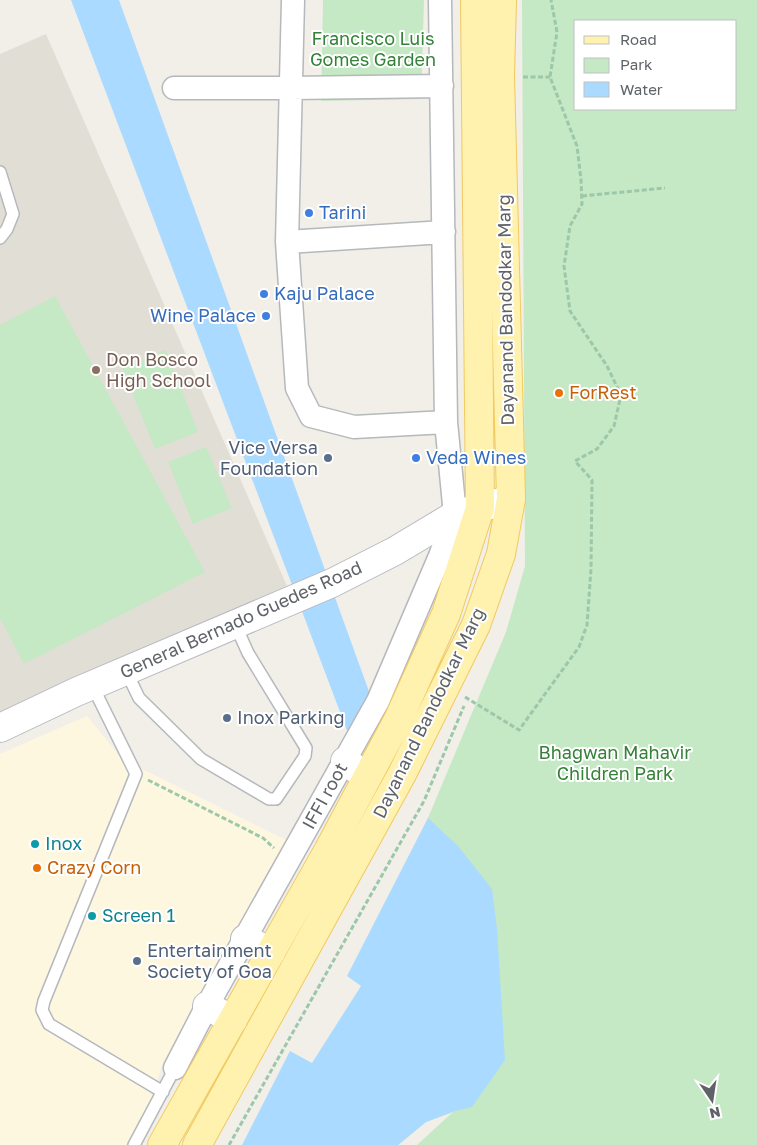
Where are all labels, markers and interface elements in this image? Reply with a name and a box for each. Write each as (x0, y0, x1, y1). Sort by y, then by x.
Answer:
legend (574, 20, 737, 110)
park label: Francisco Luis Gomes Garden (310, 27, 436, 70)
text: Road (620, 30, 657, 48)
text: Park (620, 55, 653, 73)
text: Water (620, 80, 663, 98)
street label: Dayanand Bandodkar Marg (492, 194, 518, 426)
place label: Tarini (319, 201, 366, 223)
marker: Tarini (303, 207, 315, 219)
place label: Kaju Palace (274, 282, 375, 304)
marker: Kaju Palace (258, 288, 270, 300)
place label: Wine Palace (150, 304, 256, 326)
marker: Wine Palace (260, 310, 272, 322)
place label: Don Bosco High School (106, 348, 211, 391)
marker: Don Bosco High School (90, 364, 102, 376)
place label: ForRest (569, 381, 637, 403)
marker: ForRest (553, 387, 565, 399)
place label: Vice Versa Foundation (220, 436, 318, 479)
place label: Veda Wines (426, 446, 526, 468)
marker: Vice Versa Foundation (322, 452, 334, 464)
marker: Veda Wines (410, 452, 422, 464)
street label: General Bernado Guedes Road (116, 556, 365, 683)
street label: Dayanand Bandodkar Marg (367, 604, 489, 821)
place label: Inox Parking (237, 706, 345, 728)
marker: Inox Parking (221, 712, 233, 724)
park label: Bhagwan Mahavir Children Park (539, 741, 691, 784)
street label: IFFI root (297, 758, 351, 833)
place label: Inox (45, 832, 82, 854)
marker: Inox (29, 838, 41, 850)
place label: Crazy Corn (47, 856, 141, 878)
marker: Crazy Corn (31, 862, 43, 874)
place label: Screen 1 (102, 904, 176, 926)
marker: Screen 1 (86, 910, 98, 922)
place label: Entertainment Society of Goa (147, 939, 272, 982)
marker: Entertainment Society of Goa (131, 955, 143, 967)
north arrow (687, 1075, 737, 1125)
text: N (708, 1104, 722, 1123)

